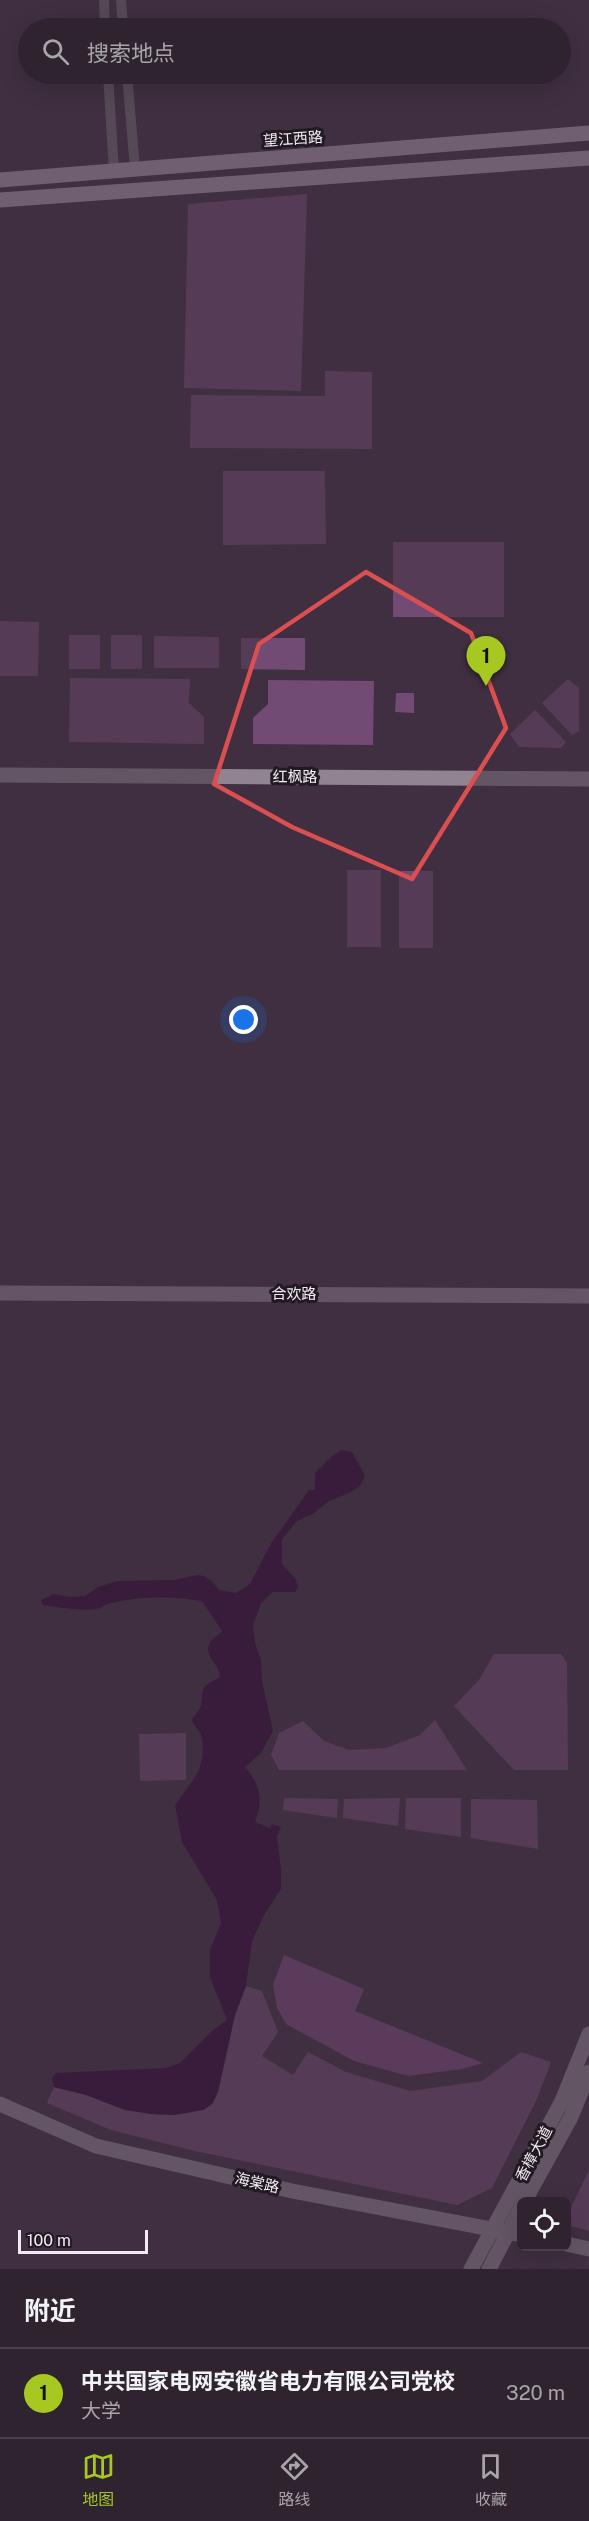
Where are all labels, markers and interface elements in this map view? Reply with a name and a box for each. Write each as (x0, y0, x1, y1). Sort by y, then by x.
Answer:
search box (18, 18, 571, 84)
icon: search (39, 35, 72, 68)
text: 搜索地点 (87, 40, 175, 66)
street label: 望江西路 (262, 128, 323, 149)
pin: 1 (466, 636, 506, 686)
street label: 红枫路 (272, 768, 318, 785)
your location (229, 1005, 258, 1034)
street label: 合欢路 (271, 1285, 317, 1302)
street label: 香樟大道 (512, 2123, 555, 2184)
street label: 海棠路 (233, 2169, 281, 2196)
map controls (517, 2197, 571, 2251)
button: locate (517, 2197, 571, 2251)
scale bar (18, 2227, 148, 2254)
text: 100 m (27, 2231, 71, 2250)
text: 附近 (24, 2295, 76, 2326)
text: 中共国家电网安徽省电力有限公司党校 (81, 2368, 455, 2394)
text: 1 (39, 2381, 48, 2405)
text: 320 m (506, 2381, 565, 2405)
text: 大学 (81, 2399, 121, 2423)
tab: 地图 (82, 2450, 115, 2510)
tab: 路线 (278, 2450, 311, 2510)
tab: 收藏 (474, 2450, 507, 2510)

